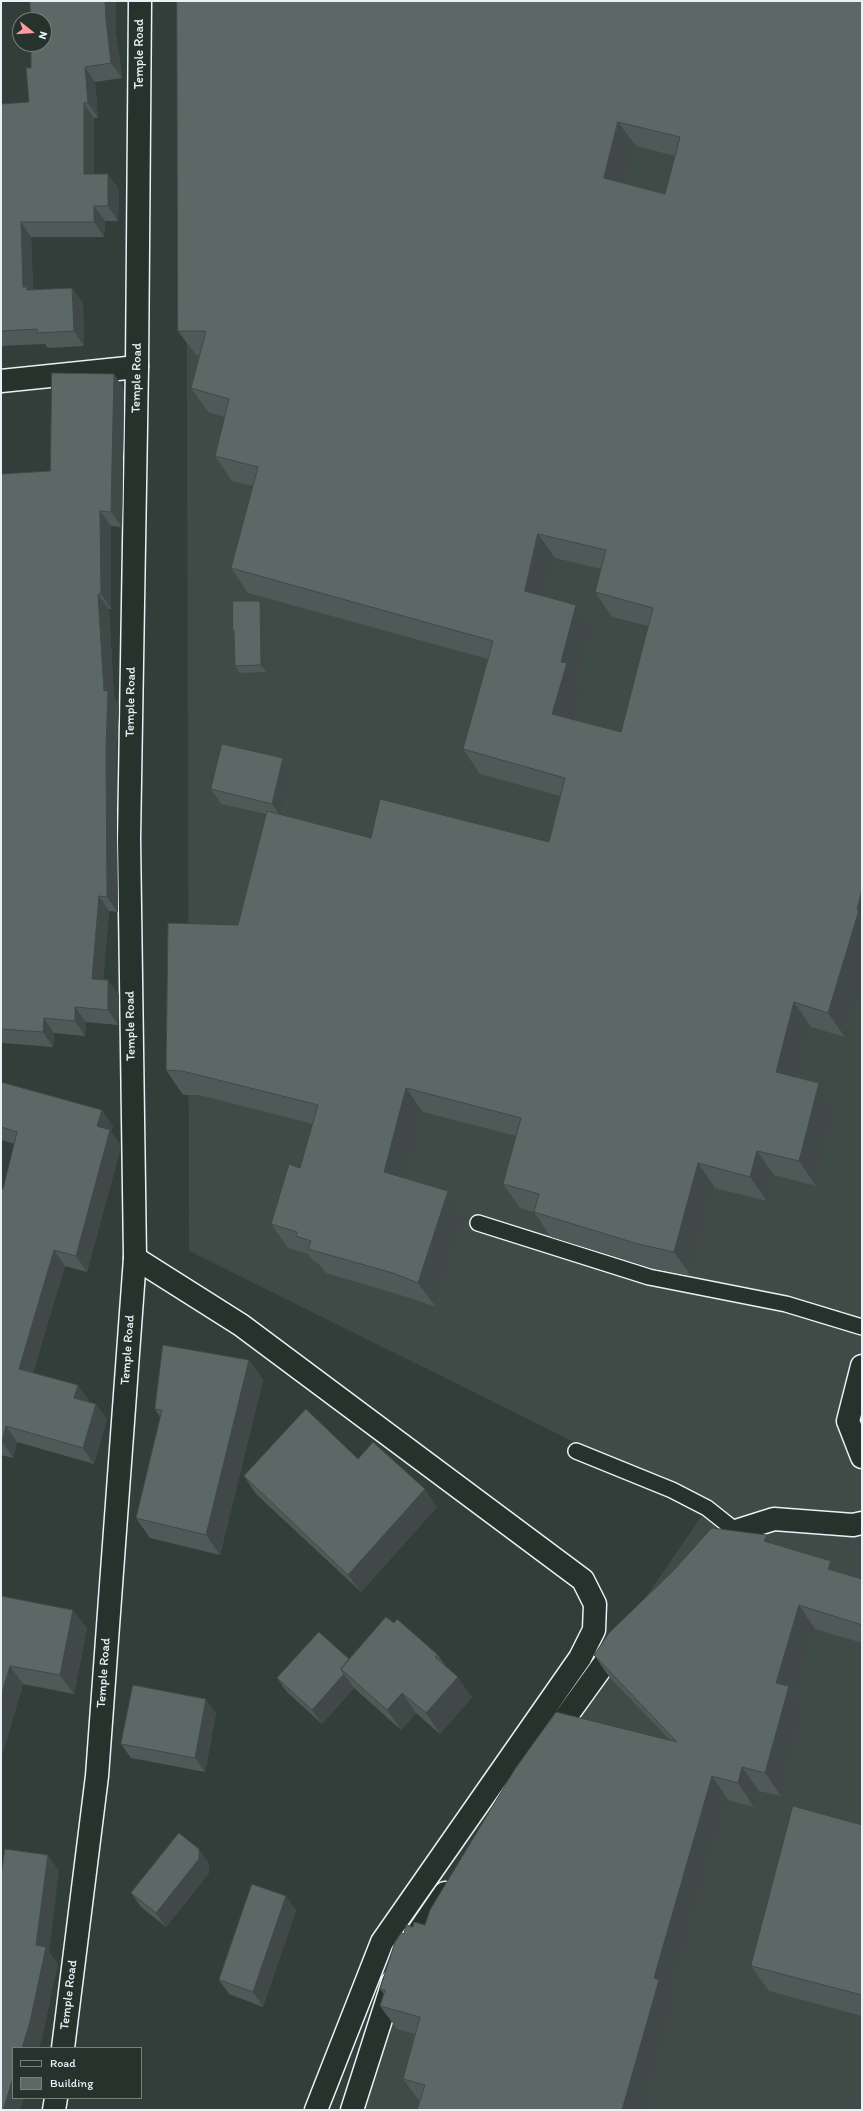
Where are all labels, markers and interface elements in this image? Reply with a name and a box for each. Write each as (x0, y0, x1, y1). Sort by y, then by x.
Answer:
north arrow (12, 12, 52, 52)
street label: Temple Road (132, 19, 148, 89)
text: N (36, 30, 50, 41)
street label: Temple Road (129, 343, 145, 413)
street label: Temple Road (123, 667, 139, 737)
street label: Temple Road (123, 991, 139, 1061)
street label: Temple Road (118, 1314, 138, 1386)
street label: Temple Road (94, 1637, 114, 1709)
street label: Temple Road (57, 1959, 81, 2031)
legend (12, 2047, 142, 2099)
text: Road (50, 2056, 76, 2070)
text: Building (50, 2076, 93, 2090)

